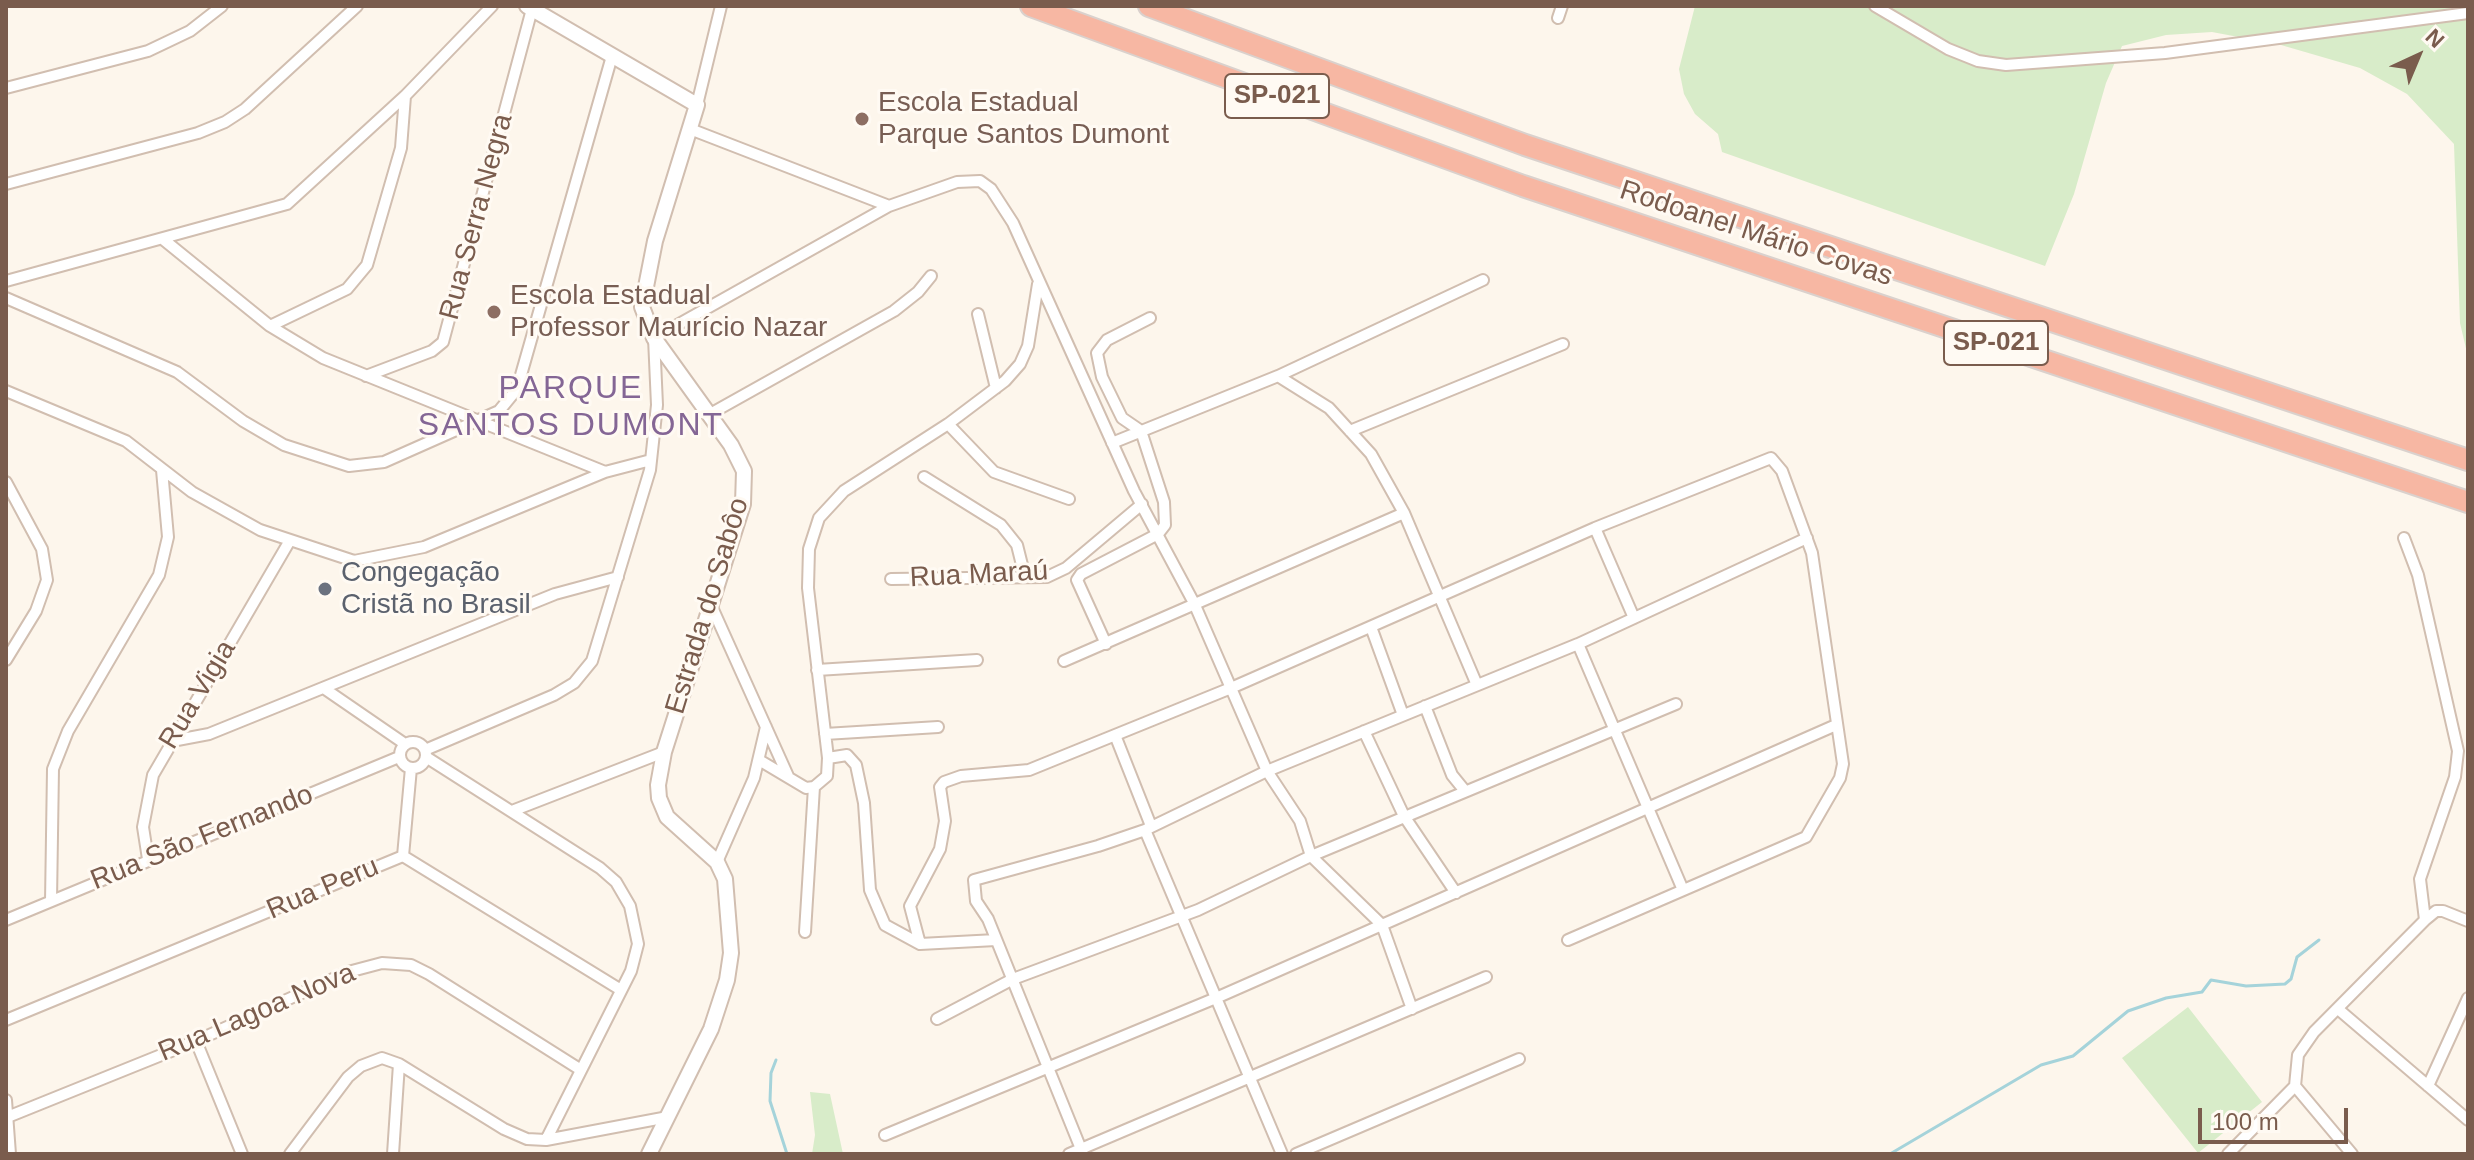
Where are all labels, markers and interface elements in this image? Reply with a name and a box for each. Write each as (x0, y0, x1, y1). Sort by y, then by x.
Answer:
north arrow (2378, 16, 2458, 96)
text: N (2421, 24, 2449, 53)
road number: SP-021 (1225, 74, 1329, 118)
place label: Escola Estadual Parque Santos Dumont (878, 86, 1169, 152)
street label: Rua Serra Negra (433, 110, 521, 324)
marker: Escola Estadual Parque Santos Dumont (853, 110, 871, 128)
street label: Rodoanel Mário Covas (1615, 174, 1897, 294)
place label: Escola Estadual Professor Maurício Nazar (510, 279, 827, 345)
marker: Escola Estadual Professor Maurício Nazar (485, 303, 503, 321)
road number: SP-021 (1944, 321, 2048, 365)
district label: PARQUE SANTOS DUMONT (418, 370, 724, 445)
street label: Estrada do Sabôo (659, 494, 757, 718)
street label: Rua Maraú (909, 555, 1049, 595)
place label: Congegação Cristã no Brasil (341, 556, 531, 622)
marker: Congegação Cristã no Brasil (316, 580, 334, 598)
street label: Rua Vigia (152, 635, 244, 755)
street label: Rua São Fernando (86, 778, 318, 898)
street label: Rua Peru (262, 850, 384, 928)
street label: Rua Lagoa Nova (154, 956, 360, 1070)
scale bar (2202, 1092, 2352, 1142)
text: 100 m (2212, 1108, 2279, 1135)

